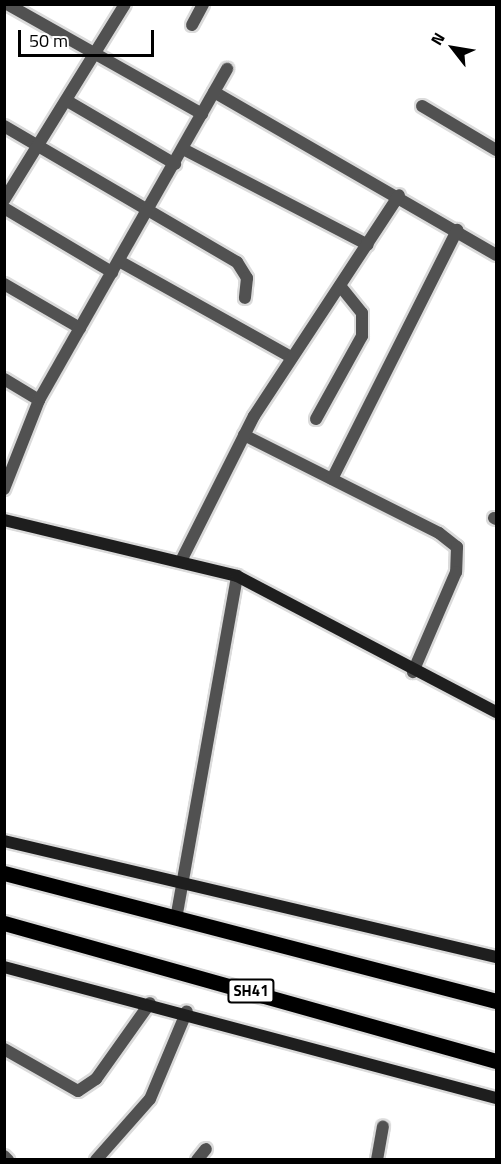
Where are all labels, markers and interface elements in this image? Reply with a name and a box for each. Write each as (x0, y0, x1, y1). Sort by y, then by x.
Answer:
scale bar (21, 18, 158, 56)
north arrow (423, 18, 483, 78)
text: 50 m (29, 27, 68, 54)
text: N (424, 28, 451, 50)
road number: SH41 (227, 979, 275, 1003)

